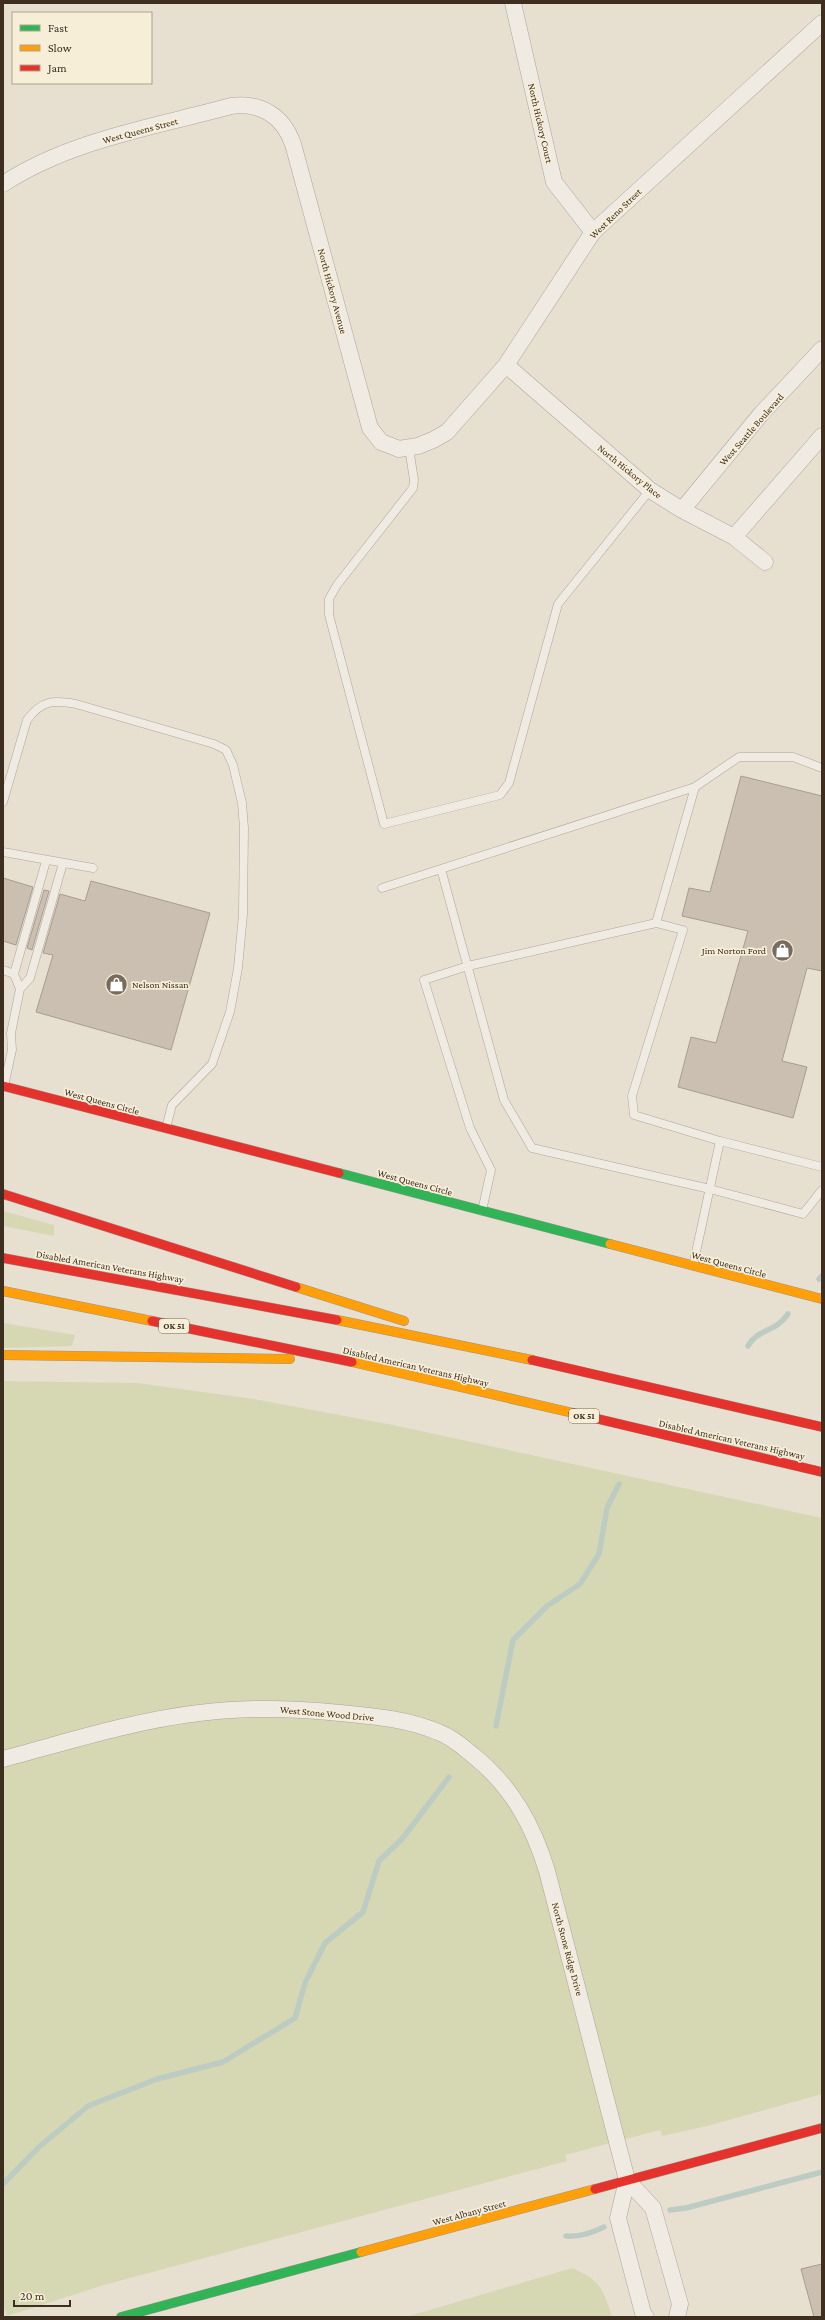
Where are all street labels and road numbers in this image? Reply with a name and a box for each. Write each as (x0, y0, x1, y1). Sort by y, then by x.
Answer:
street label: North Hickory Court (526, 82, 555, 165)
street label: West Queens Street (101, 115, 180, 146)
street label: West Reno Street (587, 185, 644, 241)
street label: North Hickory Avenue (316, 247, 349, 336)
street label: West Seattle Boulevard (717, 390, 786, 468)
street label: North Hickory Place (595, 442, 664, 501)
street label: West Queens Circle (63, 1086, 141, 1117)
street label: West Queens Circle (376, 1167, 454, 1198)
street label: Disabled American Veterans Highway (35, 1248, 185, 1285)
street label: West Queens Circle (690, 1249, 768, 1280)
road number: OK 51 (159, 1319, 189, 1333)
street label: Disabled American Veterans Highway (342, 1344, 490, 1389)
road number: OK 51 (569, 1409, 599, 1423)
street label: Disabled American Veterans Highway (658, 1417, 806, 1462)
street label: West Stone Wood Drive (279, 1704, 375, 1723)
street label: North Stone Ridge Drive (550, 1901, 585, 1998)
street label: West Albany Street (431, 2197, 508, 2228)

